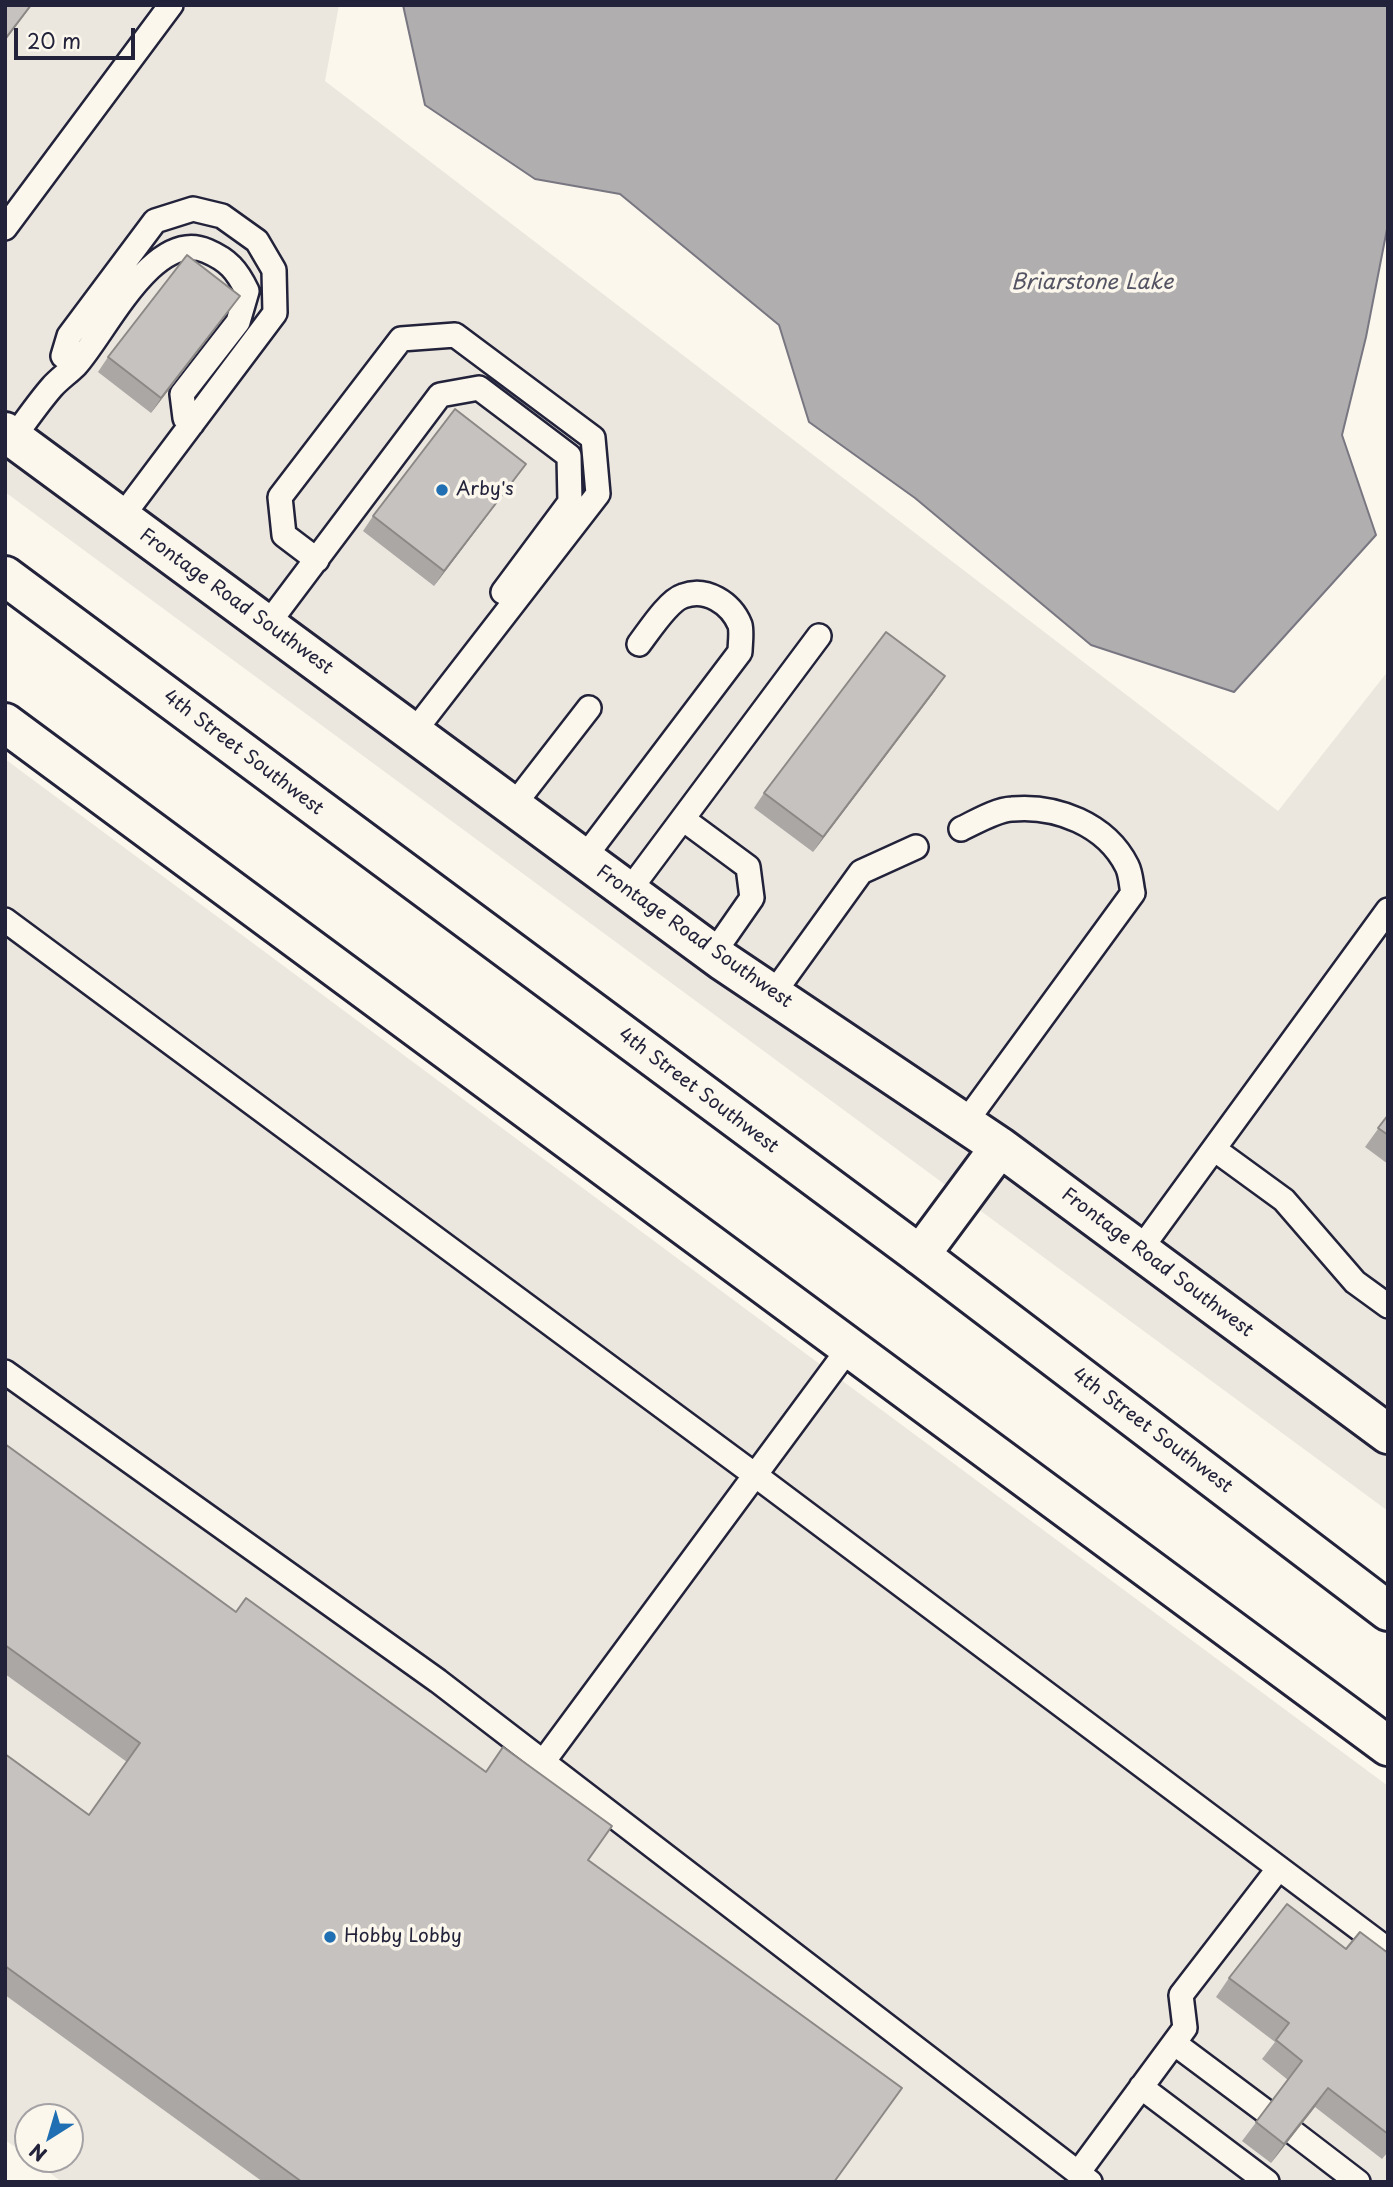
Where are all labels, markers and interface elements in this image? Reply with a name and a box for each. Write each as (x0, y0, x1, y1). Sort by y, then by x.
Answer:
scale bar (18, 14, 138, 58)
text: 20 m (27, 24, 81, 56)
water label: Briarstone Lake (1011, 270, 1173, 296)
place label: Arby's (456, 479, 514, 501)
marker: Arby's (434, 482, 450, 498)
street label: Frontage Road Southwest (135, 524, 337, 680)
street label: 4th Street Southwest (159, 685, 327, 821)
street label: Frontage Road Southwest (592, 861, 796, 1013)
street label: 4th Street Southwest (614, 1023, 782, 1159)
street label: Frontage Road Southwest (1057, 1184, 1257, 1342)
street label: 4th Street Southwest (1068, 1363, 1236, 1499)
place label: Hobby Lobby (344, 1926, 462, 1948)
marker: Hobby Lobby (322, 1929, 338, 1945)
north arrow (14, 2103, 84, 2173)
text: N (23, 2137, 52, 2169)

